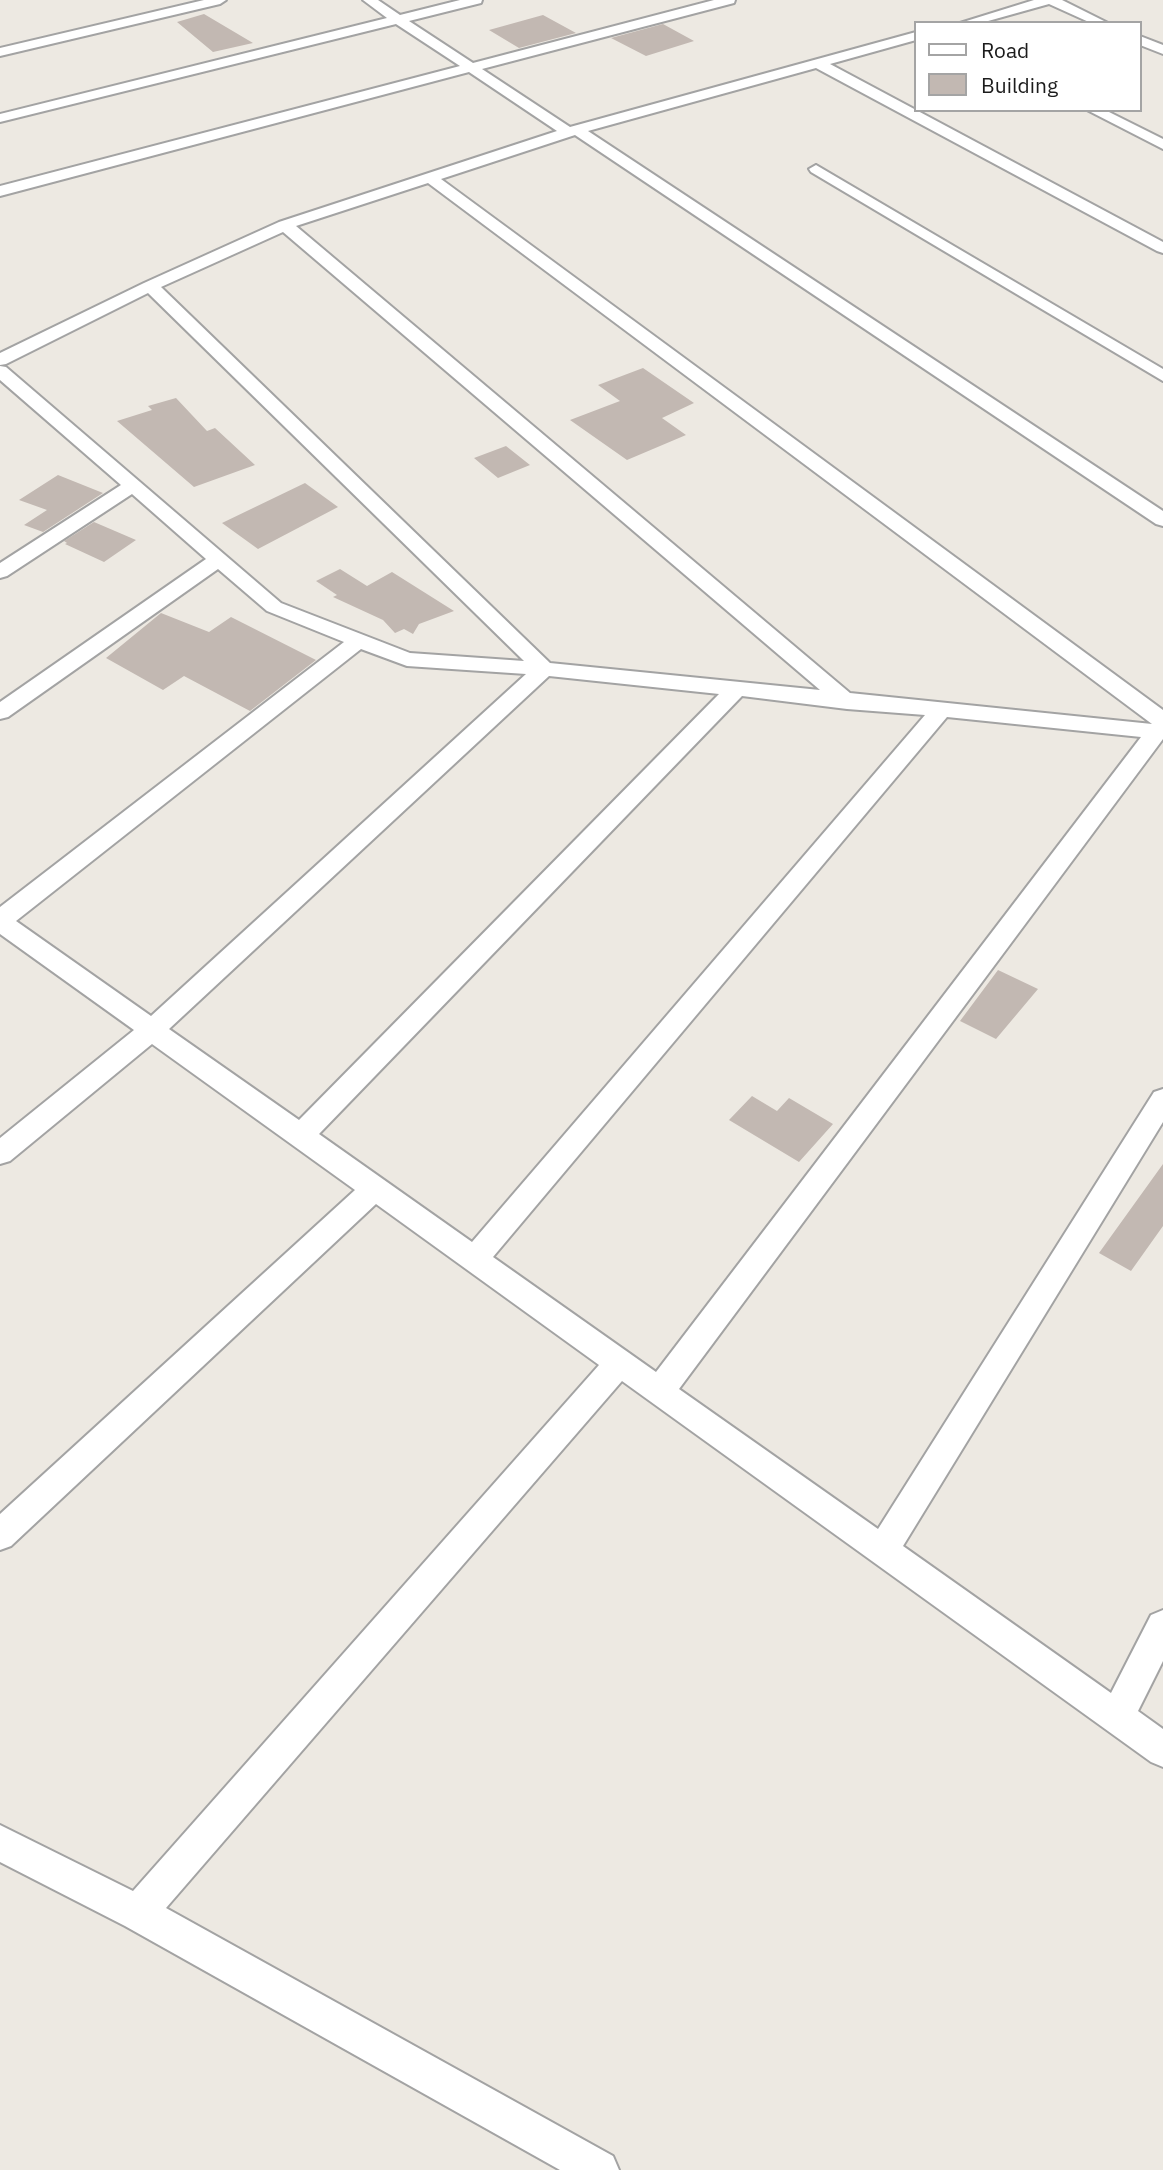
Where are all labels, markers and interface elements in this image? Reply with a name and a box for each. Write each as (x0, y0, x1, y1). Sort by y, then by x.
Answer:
legend (914, 21, 1142, 112)
text: Road (981, 36, 1029, 64)
text: Building (981, 71, 1058, 99)

